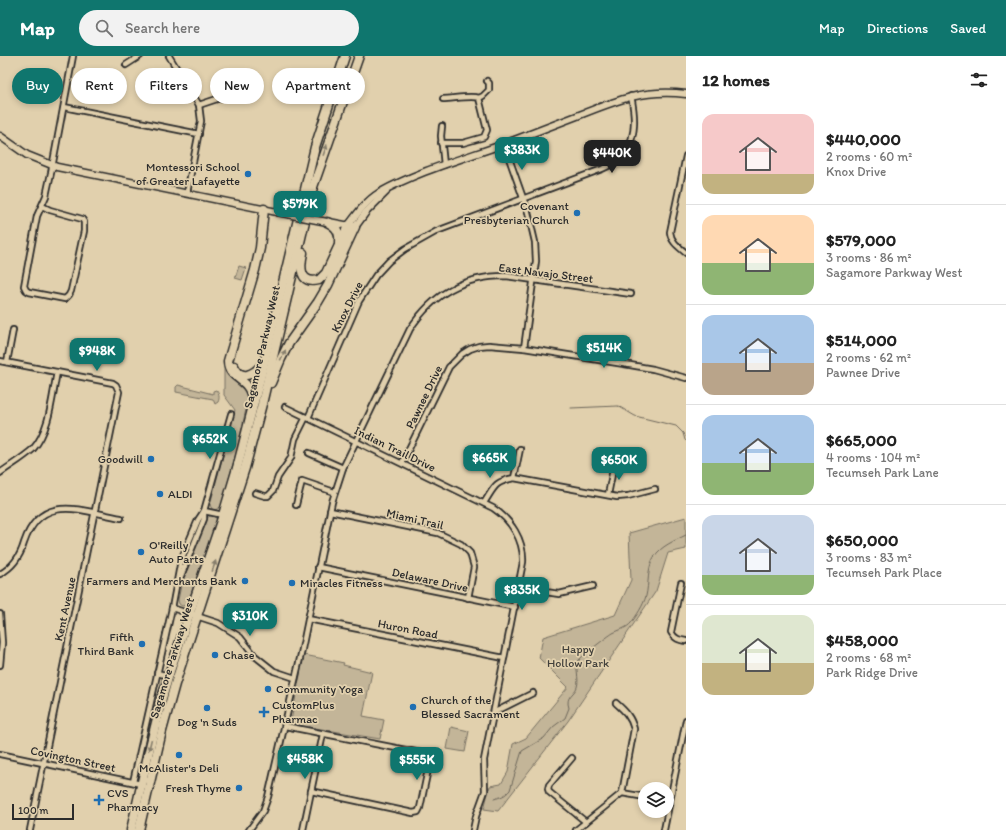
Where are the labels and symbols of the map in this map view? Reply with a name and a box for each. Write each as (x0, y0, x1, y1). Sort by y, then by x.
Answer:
pin: $383K (494, 137, 550, 171)
pin: $440K (584, 140, 640, 174)
one-way arrow (322, 143, 328, 155)
place label: Montessori School of Greater Lafayette (136, 160, 241, 188)
marker: Montessori School of Greater Lafayette (243, 169, 253, 179)
pin: $579K (272, 191, 328, 225)
place label: Covenant Presbyterian Church (464, 199, 569, 227)
marker: Covenant Presbyterian Church (572, 208, 582, 218)
street label: East Navajo Street (498, 260, 594, 286)
street label: Knox Drive (328, 279, 366, 335)
street label: Sagamore Parkway West (241, 284, 283, 410)
pin: $514K (576, 335, 632, 369)
pin: $948K (69, 338, 125, 372)
one-way arrow (279, 349, 286, 361)
street label: Pawnee Drive (403, 363, 445, 431)
street label: Indian Trail Drive (352, 423, 438, 475)
pin: $652K (182, 426, 238, 460)
pin: $665K (462, 445, 518, 479)
pin: $650K (591, 447, 647, 481)
place label: Goodwill (98, 452, 144, 466)
marker: Goodwill (146, 454, 156, 464)
place label: ALDI (168, 487, 192, 501)
marker: ALDI (155, 489, 165, 499)
street label: Miami Trail (385, 506, 446, 533)
place label: O'Reilly Auto Parts (149, 538, 204, 566)
marker: O'Reilly Auto Parts (136, 547, 146, 557)
one-way arrow (211, 559, 217, 571)
street label: Delaware Drive (391, 565, 470, 595)
place label: Farmers and Merchants Bank (86, 574, 237, 588)
street label: Kent Avenue (51, 575, 79, 642)
marker: Farmers and Merchants Bank (240, 576, 250, 586)
place label: Miracles Fitness (300, 576, 383, 590)
pin: $835K (494, 577, 550, 611)
marker: Miracles Fitness (287, 578, 297, 588)
street label: Sagamore Parkway West (147, 595, 197, 720)
pin: $310K (222, 603, 278, 637)
street label: Huron Road (377, 616, 440, 642)
place label: Fifth Third Bank (78, 630, 135, 658)
marker: Fifth Third Bank (137, 639, 147, 649)
park label: Happy Hollow Park (547, 642, 609, 670)
place label: Chase (223, 648, 255, 662)
marker: Chase (210, 650, 220, 660)
place label: Community Yoga (276, 682, 363, 696)
marker: Community Yoga (263, 684, 273, 694)
place label: Church of the Blessed Sacrament (421, 693, 520, 721)
place label: CustomPlus Pharmac (272, 698, 335, 726)
marker: Church of the Blessed Sacrament (408, 702, 418, 712)
marker: Dog 'n Suds (202, 703, 212, 713)
marker: CustomPlus Pharmac (259, 707, 269, 717)
place label: Dog 'n Suds (177, 715, 237, 729)
one-way arrow (147, 739, 153, 751)
street label: Covington Street (29, 743, 117, 775)
pin: $458K (277, 746, 333, 780)
pin: $555K (389, 747, 445, 781)
marker: McAlister's Deli (174, 750, 184, 760)
place label: McAlister's Deli (139, 761, 219, 775)
place label: Fresh Thyme (165, 781, 231, 795)
marker: Fresh Thyme (234, 783, 244, 793)
place label: CVS Pharmacy (107, 786, 159, 814)
marker: CVS Pharmacy (94, 795, 104, 805)
scale bar (12, 802, 74, 821)

